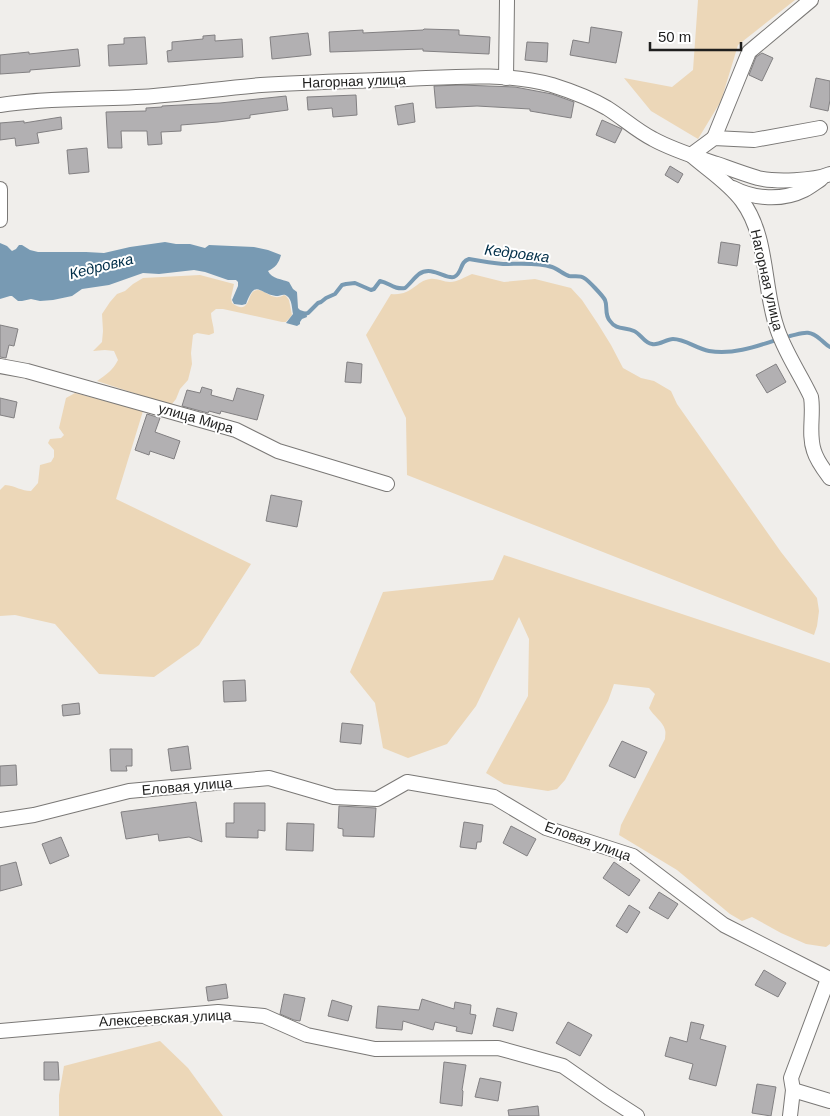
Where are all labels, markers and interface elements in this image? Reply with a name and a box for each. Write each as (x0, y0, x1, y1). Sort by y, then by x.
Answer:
scale bar (650, 20, 741, 52)
text: 50 m (658, 28, 691, 45)
street label: Нагорная улица (302, 71, 406, 91)
street label: Нагорная улица (748, 228, 787, 333)
water label: Кедровка (484, 241, 550, 265)
water label: Кедровка (67, 250, 135, 282)
street label: улица Мира (157, 400, 236, 436)
street label: Еловая улица (141, 774, 233, 798)
street label: Еловая улица (543, 818, 633, 864)
street label: Алексеевская улица (98, 1007, 232, 1029)

